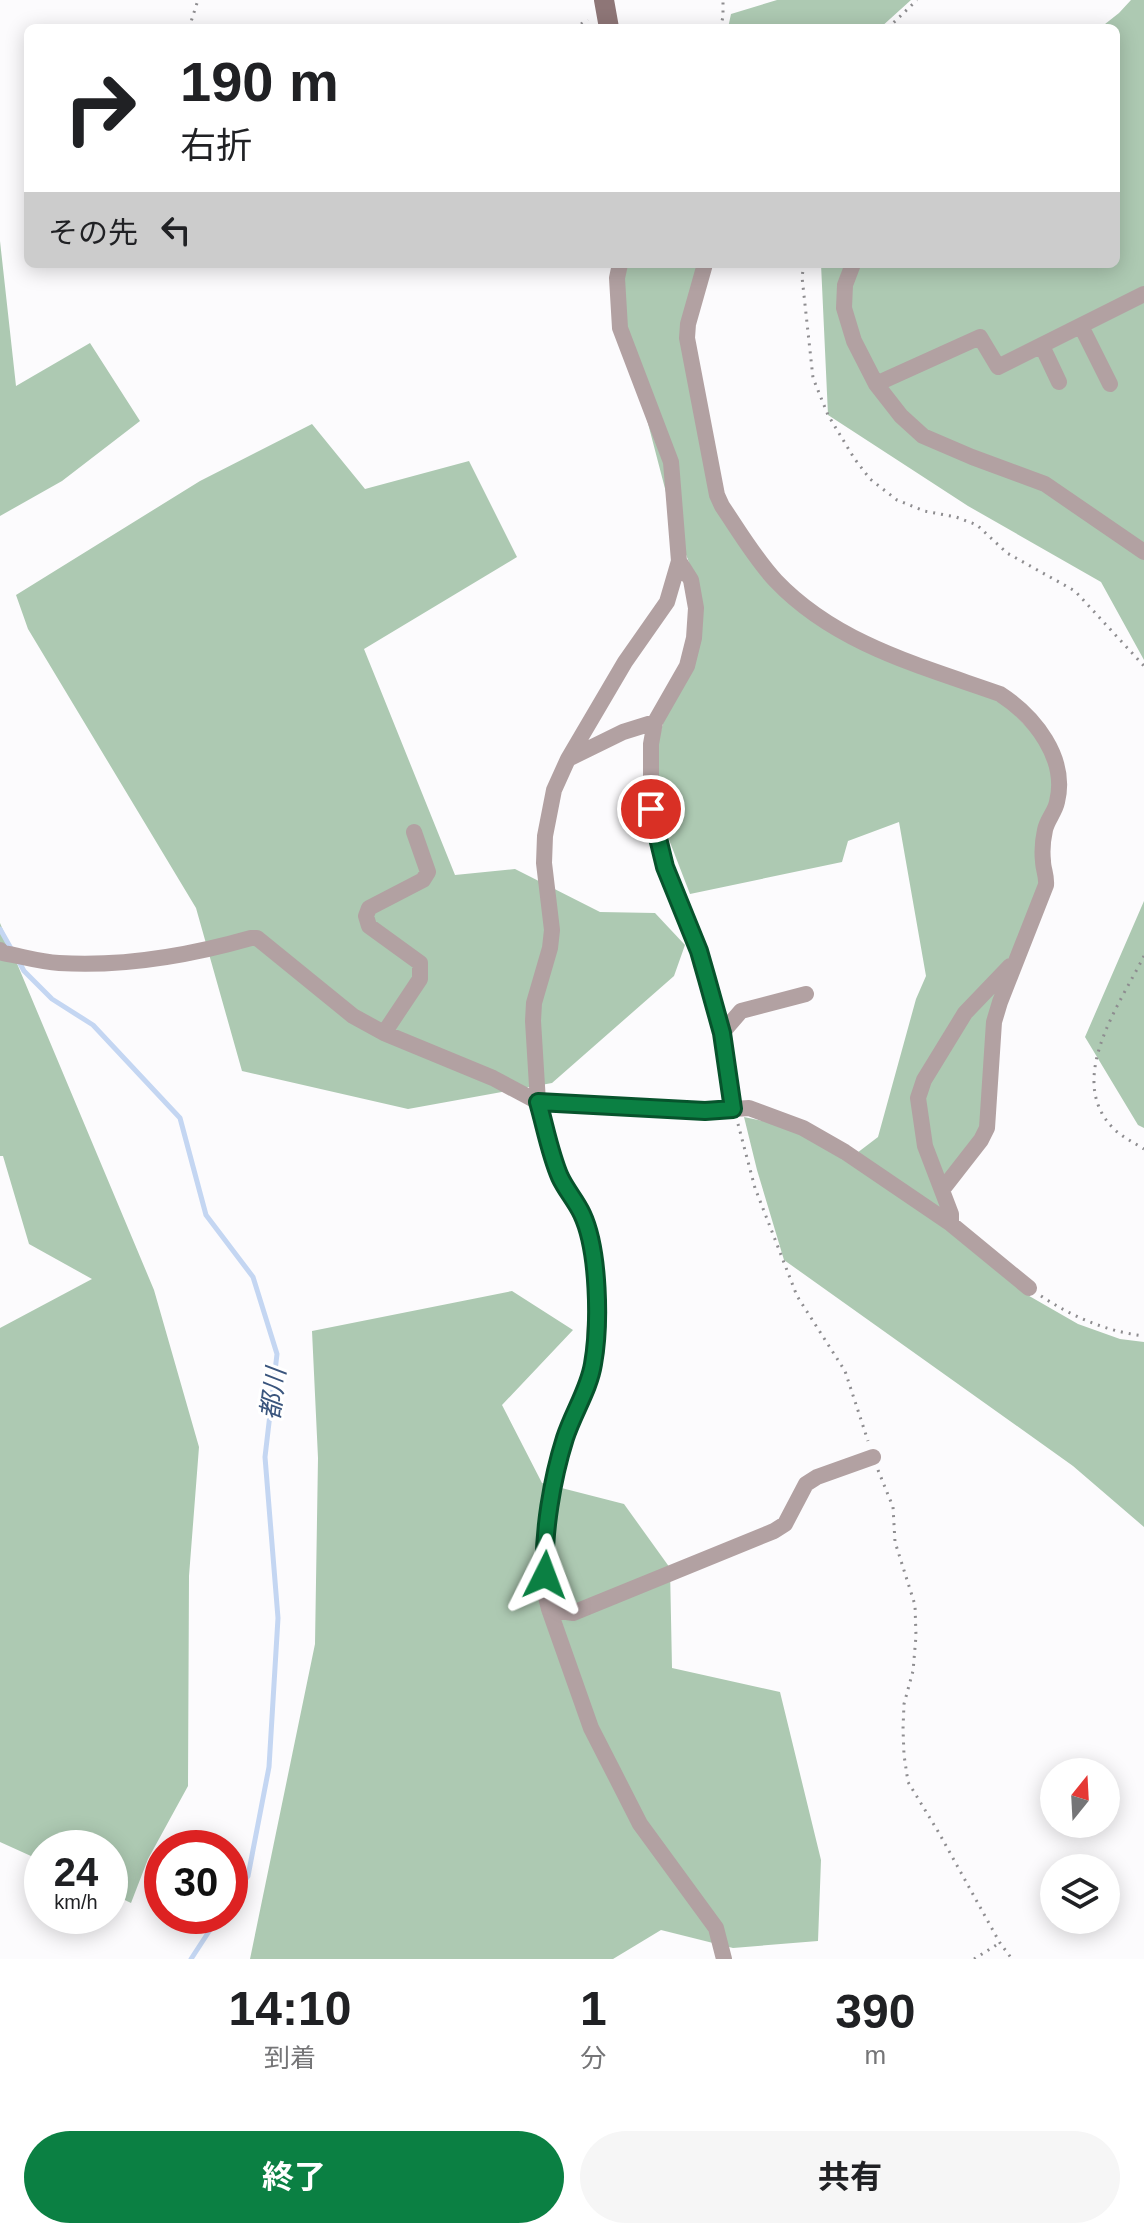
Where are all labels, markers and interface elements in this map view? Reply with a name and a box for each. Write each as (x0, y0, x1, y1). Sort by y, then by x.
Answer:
text: 190 m (180, 50, 339, 113)
icon: right (48, 56, 152, 160)
text: 右折 (180, 125, 252, 166)
icon: left (154, 208, 198, 252)
text: その先 (48, 216, 138, 249)
pin (617, 775, 685, 843)
icon: arrive (629, 787, 673, 831)
water label: 都川 (255, 1363, 291, 1422)
position arrow (503, 1533, 587, 1617)
north arrow (1040, 1758, 1120, 1838)
map controls (1040, 1758, 1120, 1934)
speed limit sign: 30 (144, 1830, 248, 1934)
text: 24 (54, 1850, 98, 1894)
button: layers (1040, 1854, 1120, 1934)
text: km/h (54, 1891, 98, 1913)
text: 14:10 (229, 1982, 351, 2035)
text: 1 (580, 1982, 607, 2035)
text: 390 (835, 1985, 915, 2038)
text: m (865, 2040, 886, 2070)
text: 到着 (264, 2043, 316, 2073)
text: 分 (580, 2043, 606, 2073)
button: 終了 (24, 2131, 564, 2223)
button: 共有 (580, 2131, 1120, 2223)

